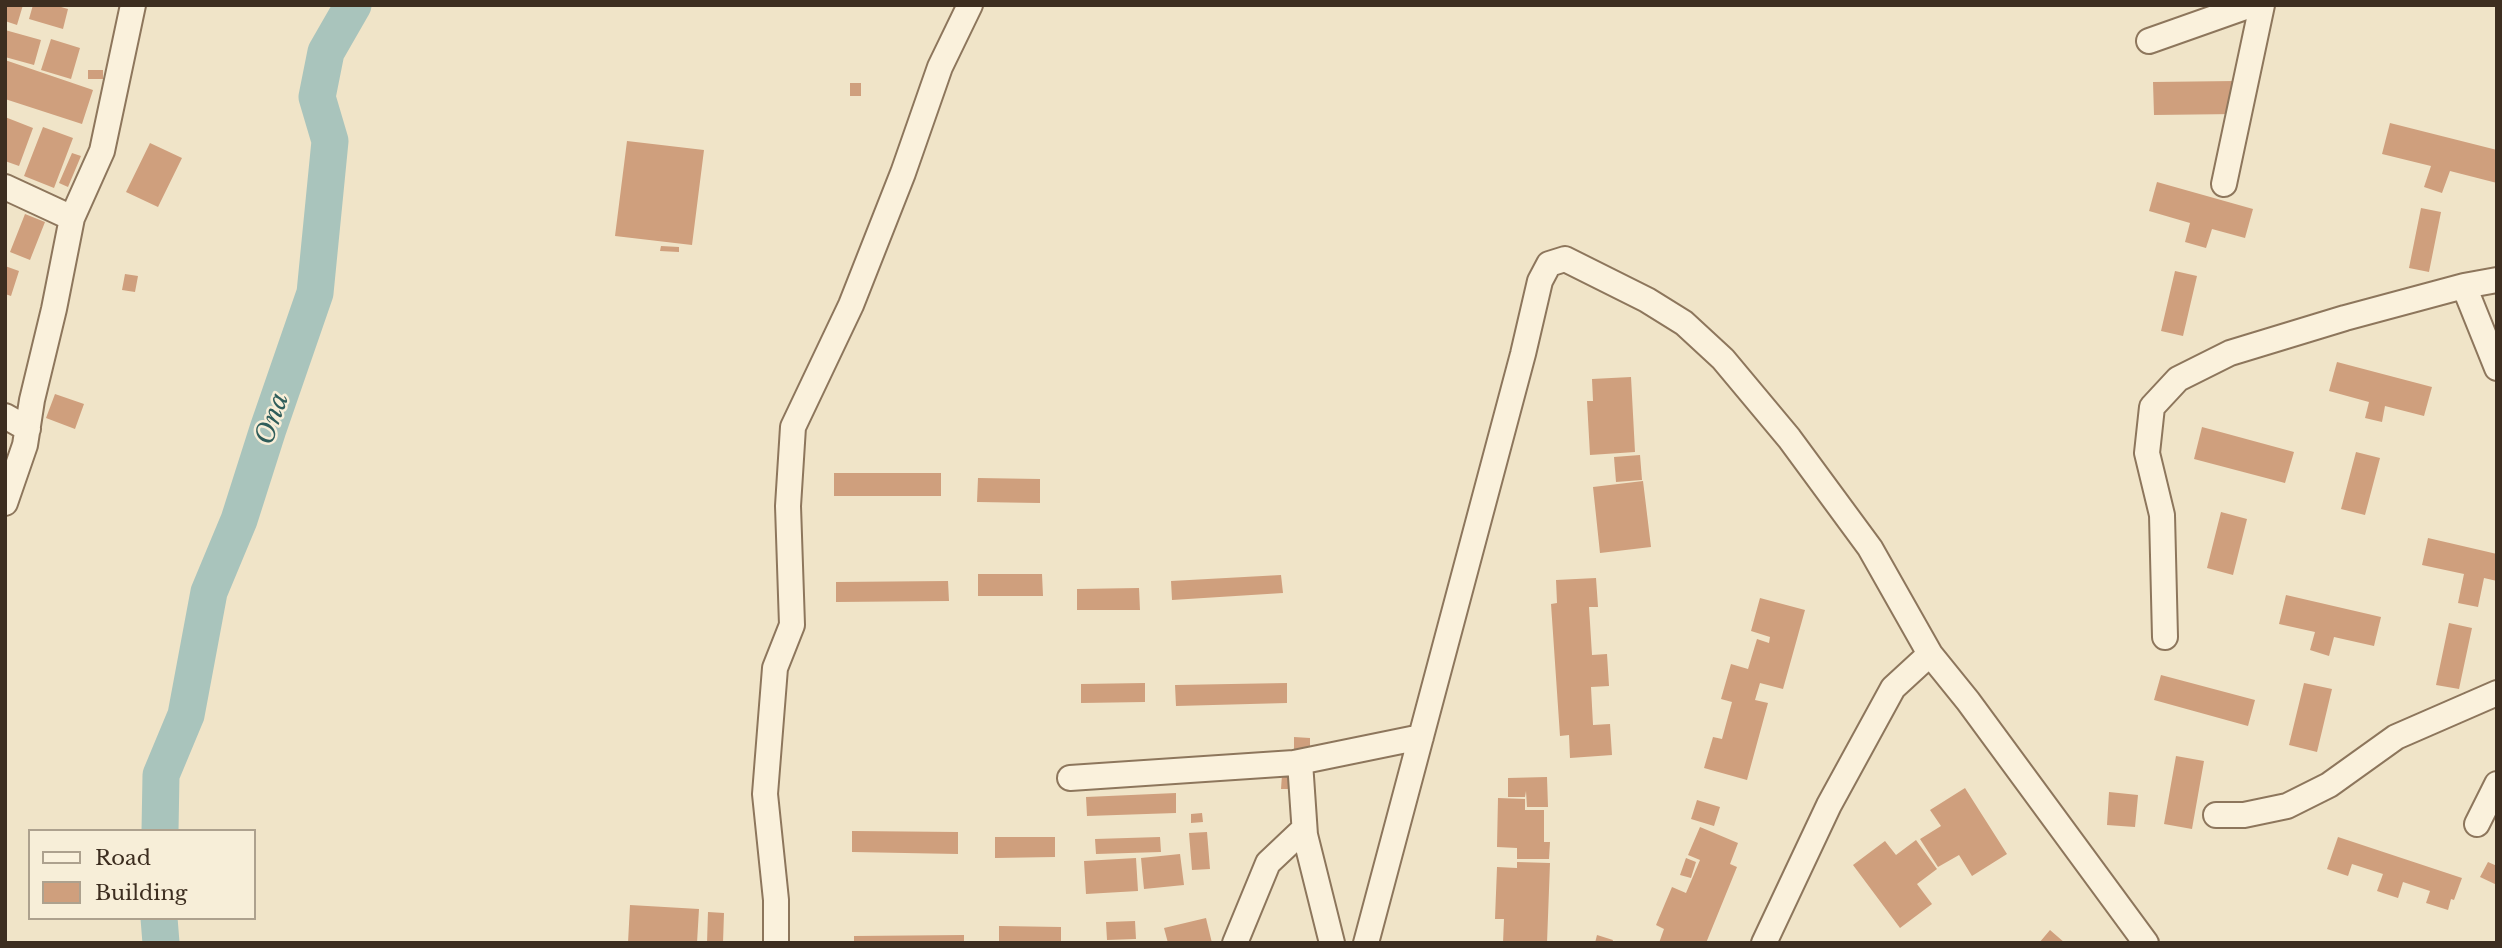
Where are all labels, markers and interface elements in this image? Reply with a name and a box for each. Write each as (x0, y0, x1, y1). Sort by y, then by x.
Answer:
water label: Ona (250, 389, 296, 449)
legend (28, 829, 256, 920)
text: Road (95, 845, 151, 871)
text: Building (95, 880, 187, 906)

